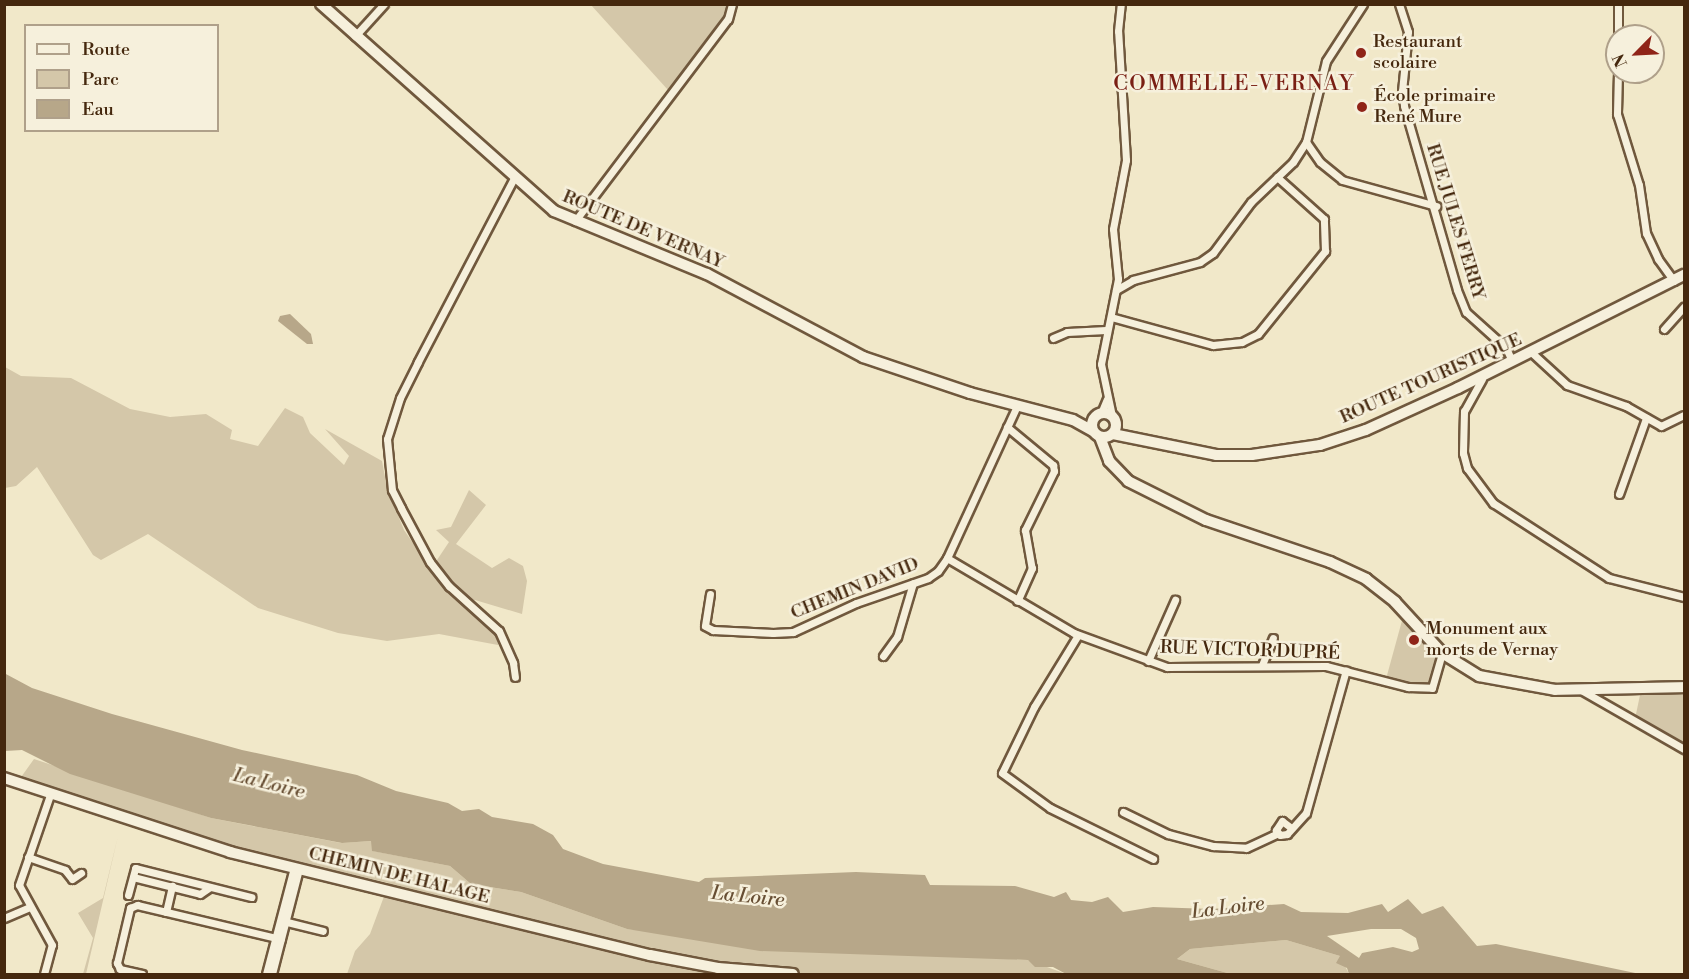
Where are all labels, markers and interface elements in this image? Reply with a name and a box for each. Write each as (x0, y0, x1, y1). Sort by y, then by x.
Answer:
legend (24, 24, 219, 132)
north arrow (1605, 24, 1665, 84)
place label: Restaurant scolaire (1373, 32, 1462, 74)
text: Route (82, 38, 130, 61)
marker: Restaurant scolaire (1354, 46, 1368, 60)
text: N (1609, 51, 1632, 70)
text: Parc (82, 68, 119, 91)
district label: COMMELLE-VERNAY (1113, 71, 1355, 97)
place label: École primaire René Mure (1374, 86, 1496, 128)
text: Eau (82, 98, 114, 121)
marker: École primaire René Mure (1355, 100, 1369, 114)
street label: RUE JULES FERRY (1421, 141, 1489, 303)
street label: ROUTE DE VERNAY (559, 186, 727, 274)
street label: ROUTE TOURISTIQUE (1337, 329, 1525, 429)
street label: CHEMIN DAVID (788, 553, 922, 625)
place label: Monument aux morts de Vernay (1426, 619, 1558, 662)
marker: Monument aux morts de Vernay (1407, 633, 1421, 647)
street label: RUE VICTOR DUPRÉ (1159, 637, 1341, 665)
water label: La Loire (231, 764, 307, 804)
street label: CHEMIN DE HALAGE (306, 843, 492, 909)
water label: La Loire (710, 881, 786, 913)
water label: La Loire (1190, 892, 1266, 924)

